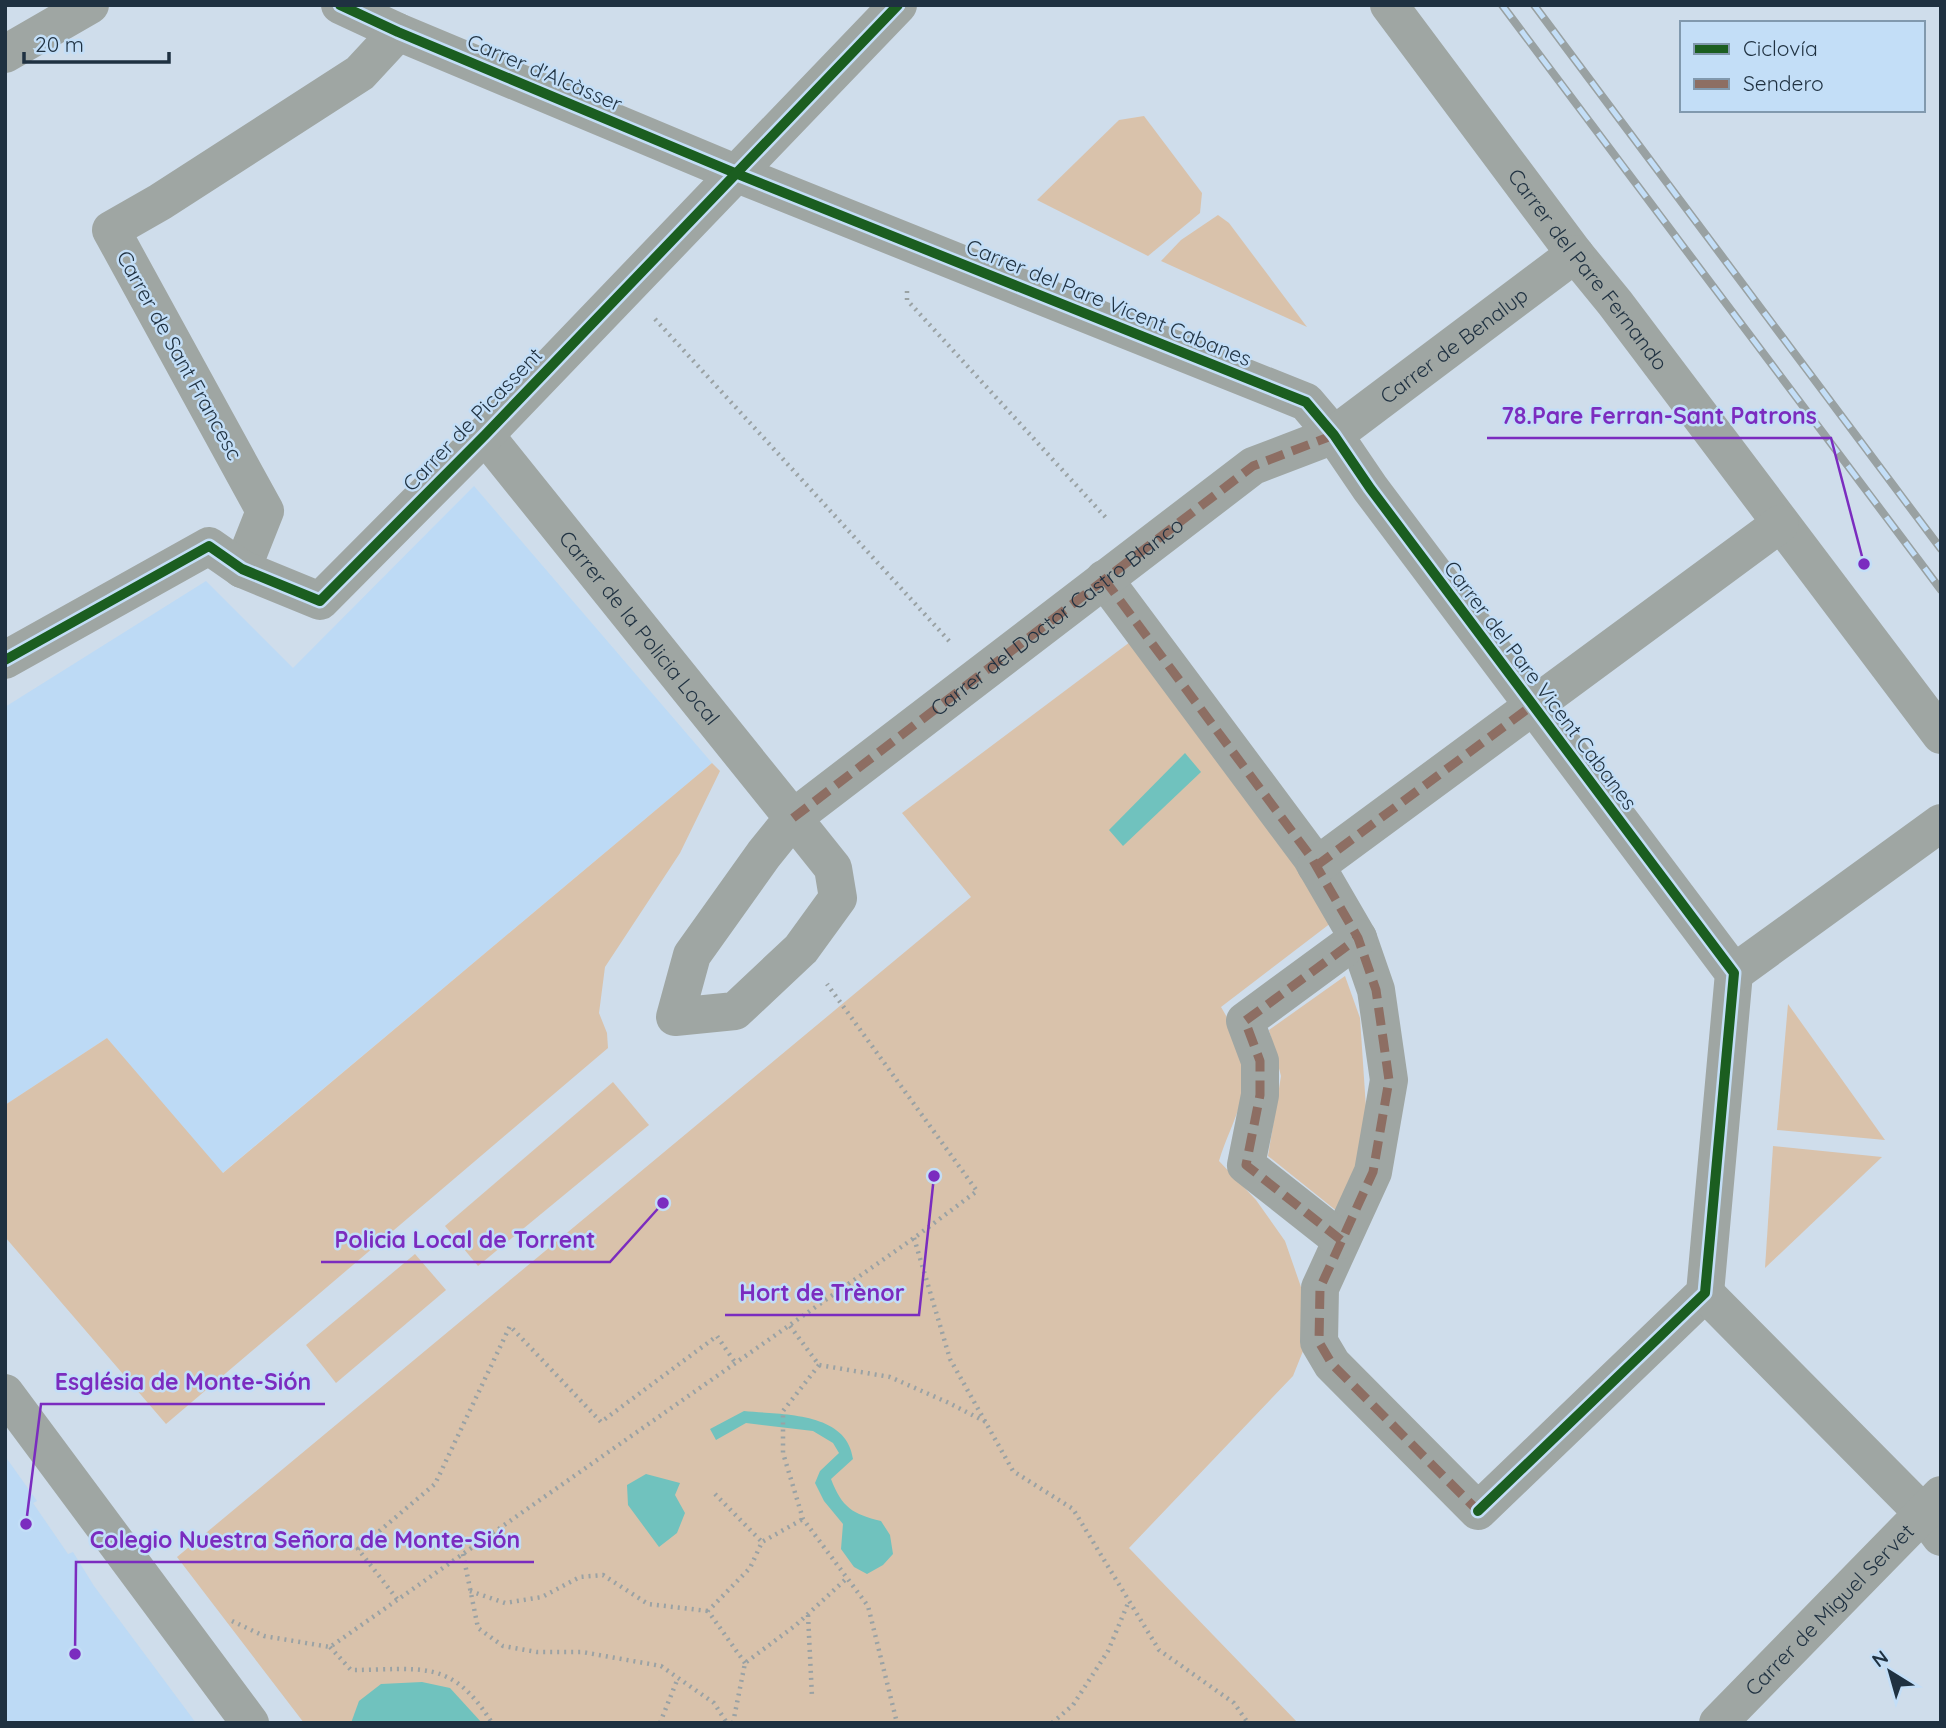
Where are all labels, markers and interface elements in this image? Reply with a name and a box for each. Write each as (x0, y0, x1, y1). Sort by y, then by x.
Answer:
scale bar (24, 21, 170, 65)
legend (1680, 21, 1925, 112)
street label: Carrer d'Alcàsser (463, 28, 627, 116)
text: 20 m (35, 31, 84, 57)
text: Ciclovía (1743, 35, 1818, 61)
text: Sendero (1743, 70, 1824, 96)
street label: Carrer del Pare Fernando (1503, 163, 1674, 375)
street label: Carrer del Pare Vicent Cabanes (963, 233, 1255, 371)
street label: Carrer de Sant Francesc (112, 246, 249, 464)
street label: Carrer de Benalup (1375, 281, 1533, 409)
street label: Carrer de Picassent (397, 342, 547, 496)
callout: 78.Pare Ferran-Sant Patrons (1487, 394, 1831, 438)
text: 78.Pare Ferran-Sant Patrons (1501, 401, 1817, 430)
street label: Carrer del Doctor Castro Blanco (925, 511, 1188, 721)
street label: Carrer de la Policia Local (554, 525, 726, 730)
street label: Carrer del Pare Vicent Cabanes (1439, 555, 1643, 815)
callout: Policia Local de Torrent (321, 1218, 610, 1262)
text: Policia Local de Torrent (335, 1225, 595, 1254)
callout: Hort de Trènor (725, 1271, 919, 1315)
text: Hort de Trènor (739, 1278, 905, 1307)
callout: Església de Monte-Sión (41, 1360, 325, 1404)
text: Església de Monte-Sión (55, 1367, 311, 1396)
callout: Colegio Nuestra Señora de Monte-Sión (76, 1518, 534, 1562)
street label: Carrer de Miguel Servet (1739, 1518, 1919, 1701)
text: Colegio Nuestra Señora de Monte-Sión (90, 1525, 520, 1554)
north arrow (1855, 1637, 1925, 1707)
text: N (1867, 1645, 1893, 1672)

